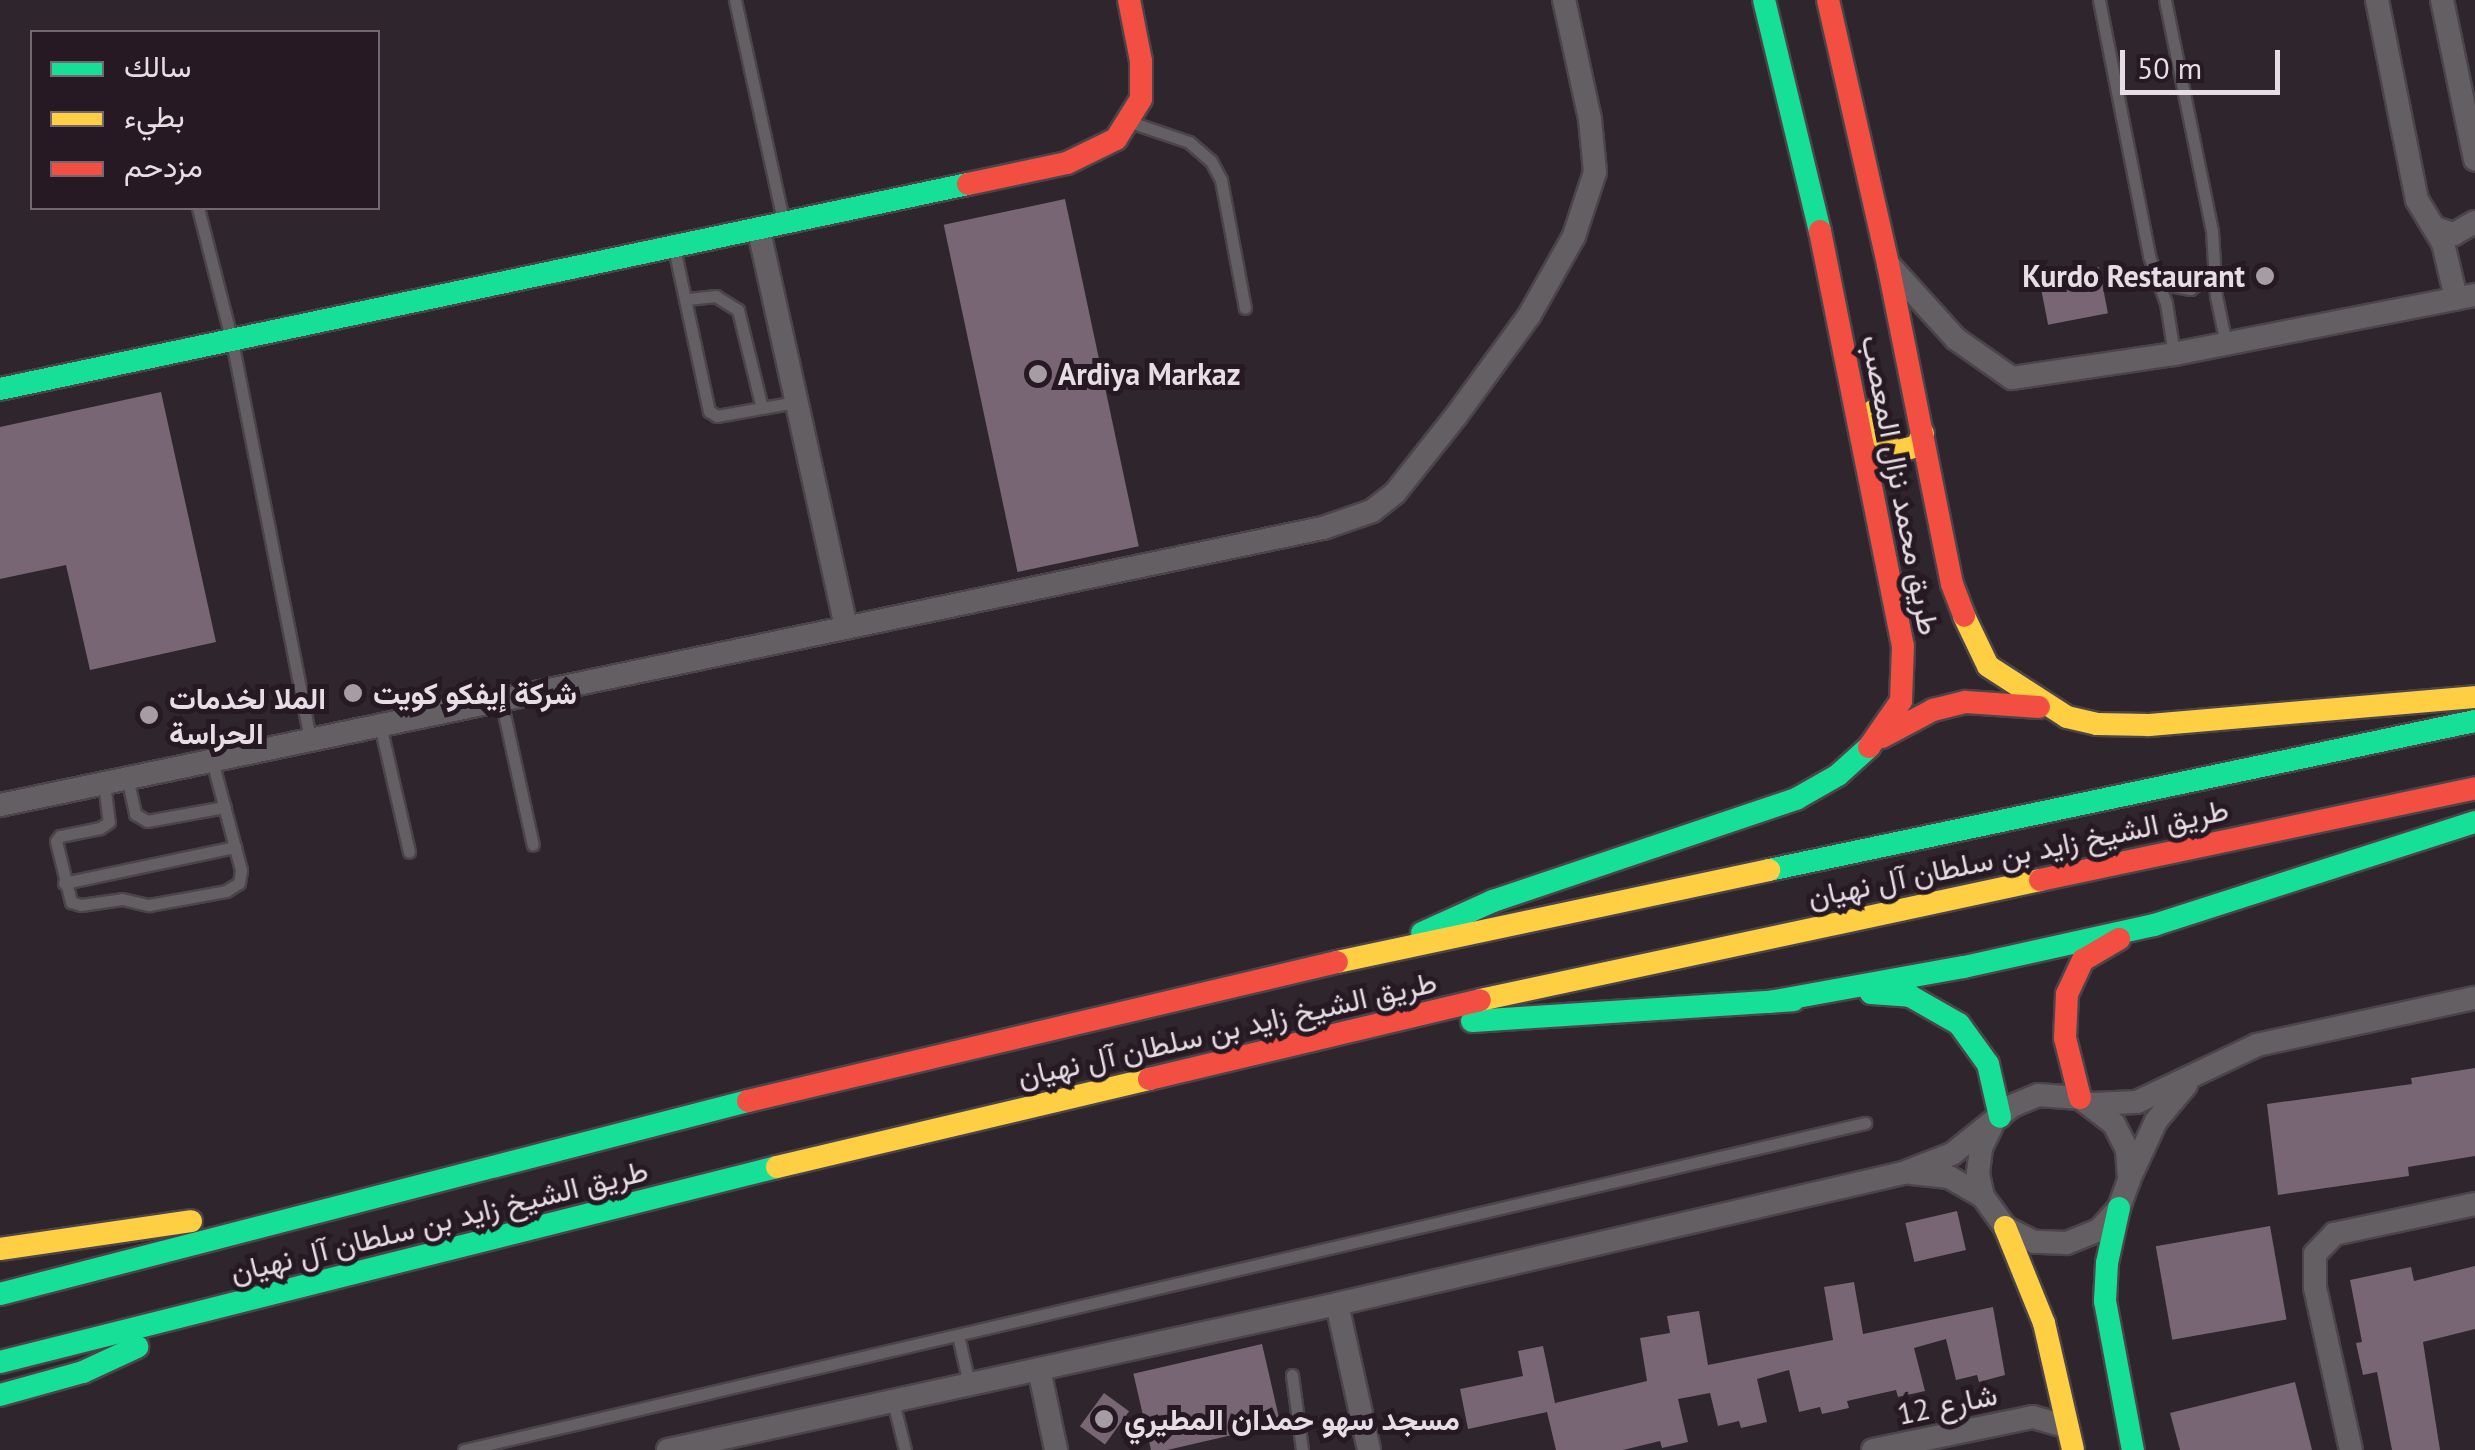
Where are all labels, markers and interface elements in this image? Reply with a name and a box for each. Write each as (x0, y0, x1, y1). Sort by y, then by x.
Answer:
legend (30, 30, 380, 210)
scale bar (2125, 30, 2285, 92)
text: سالك (124, 46, 191, 85)
text: 50 m (2137, 48, 2202, 87)
text: بطيء (124, 96, 185, 135)
text: مزدحم (124, 146, 203, 185)
place label: Kurdo Restaurant (2022, 258, 2245, 294)
marker: Kurdo Restaurant (2254, 265, 2276, 287)
street label: طريق محمد نزال المعصب (1854, 332, 1948, 638)
place label: Ardiya Markaz (1058, 356, 1240, 392)
marker: Ardiya Markaz (1027, 363, 1049, 385)
place label: شركة إيفكو كويت (373, 675, 577, 711)
place label: الملا لخدمات الحراسة (169, 680, 326, 750)
marker: شركة إيفكو كويت (342, 682, 364, 704)
marker: الملا لخدمات الحراسة (138, 704, 160, 726)
street label: طريق الشيخ زايد بن سلطان آل نهيان (1804, 791, 2232, 915)
street label: طريق الشيخ زايد بن سلطان آل نهيان (1014, 963, 1440, 1095)
street label: طريق الشيخ زايد بن سلطان آل نهيان (227, 1152, 651, 1290)
street label: شارع 12 (1894, 1376, 2000, 1432)
place label: مسجد سهو حمدان المطيري (1124, 1401, 1460, 1437)
marker: مسجد سهو حمدان المطيري (1093, 1408, 1115, 1430)

